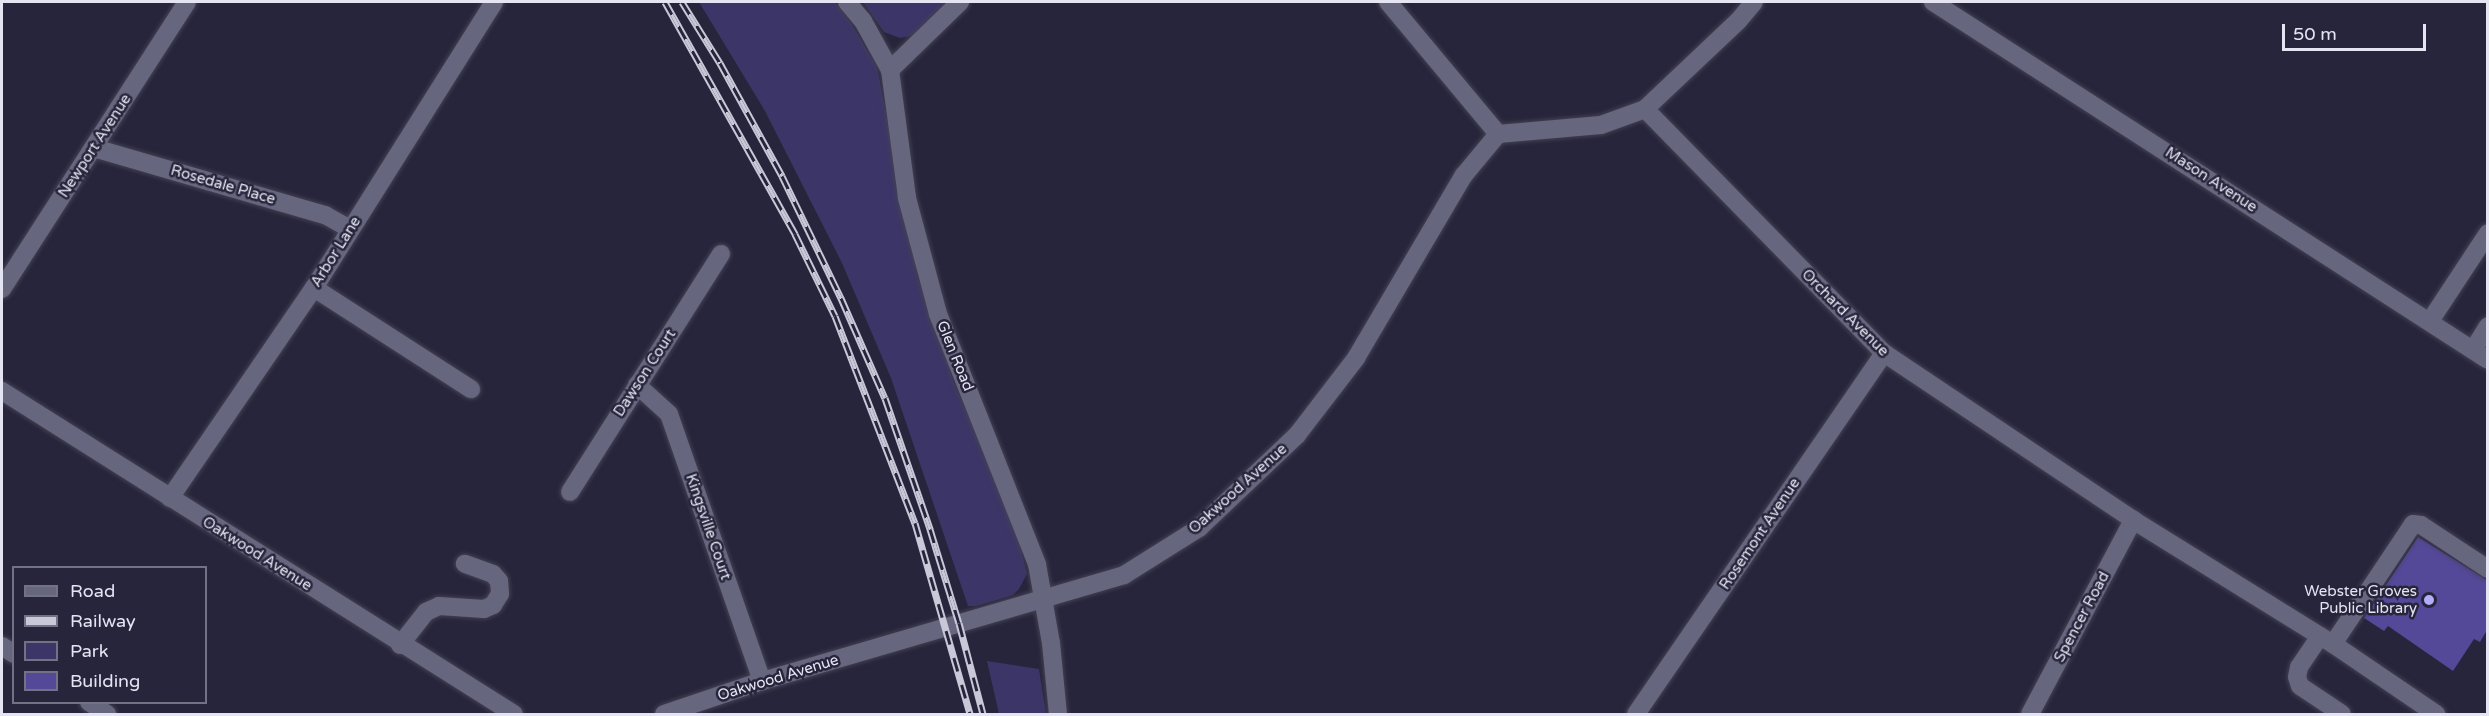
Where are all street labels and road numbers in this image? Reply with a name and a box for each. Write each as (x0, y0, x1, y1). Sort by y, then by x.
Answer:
street label: Newport Avenue (55, 91, 135, 201)
street label: Mason Avenue (2162, 144, 2260, 216)
street label: Rosedale Place (169, 161, 277, 209)
street label: Arbor Lane (307, 213, 365, 291)
street label: Orchard Avenue (1798, 266, 1892, 360)
street label: Glen Road (933, 318, 977, 394)
street label: Dawson Court (610, 326, 680, 420)
street label: Oakwood Avenue (1185, 440, 1291, 538)
street label: Kingsville Court (681, 472, 735, 582)
street label: Rosemont Avenue (1716, 475, 1804, 593)
street label: Oakwood Avenue (199, 513, 315, 595)
street label: Spencer Road (2051, 569, 2113, 665)
street label: Oakwood Avenue (715, 651, 841, 705)

